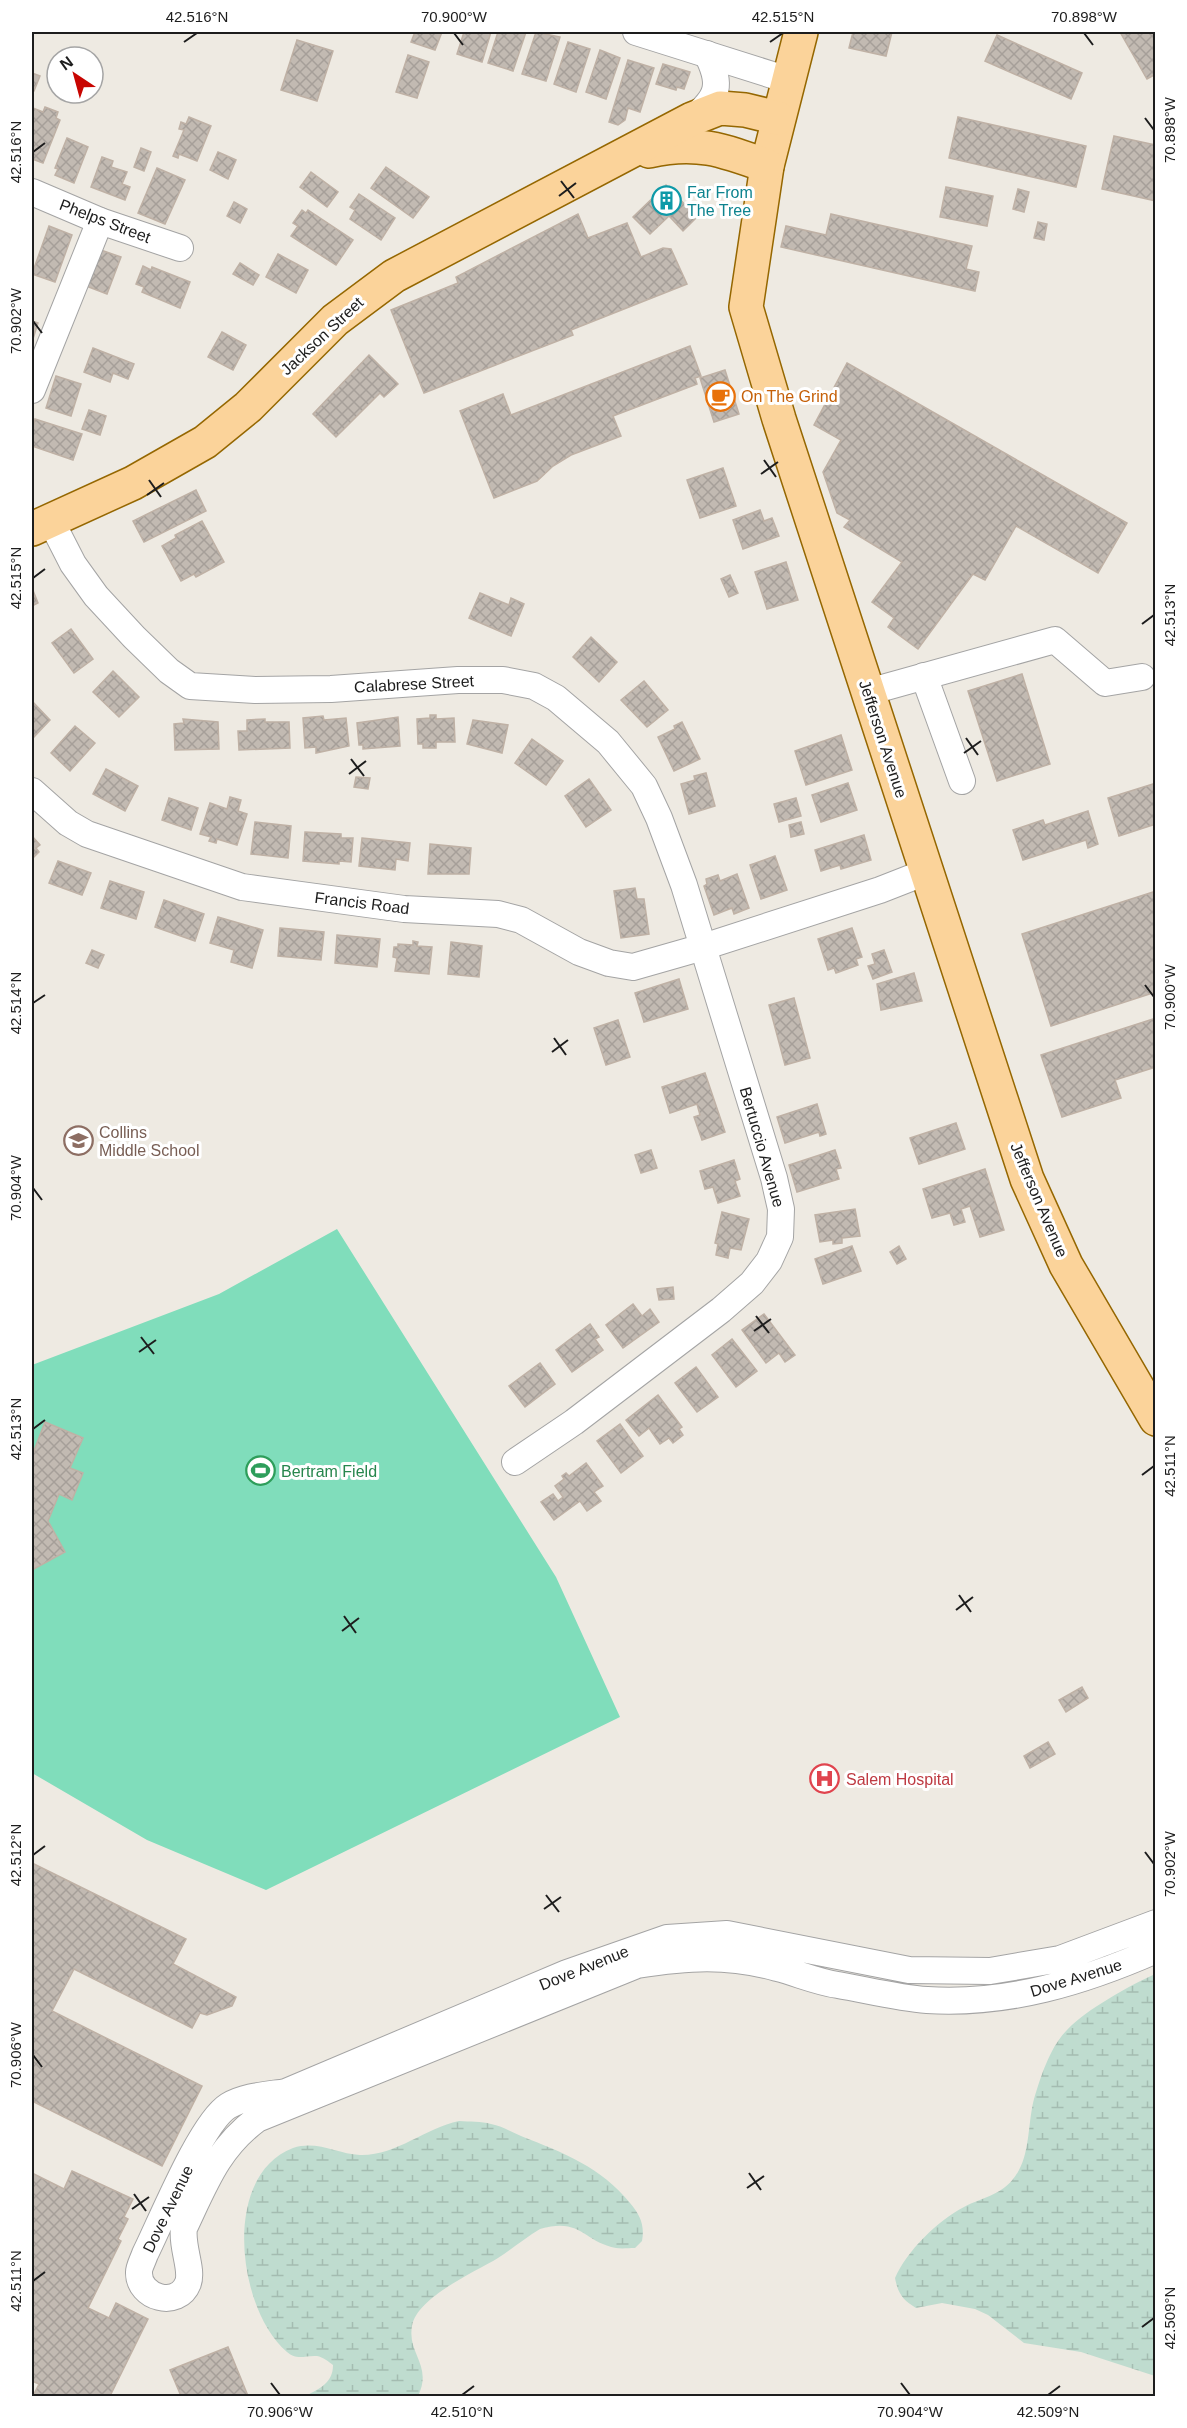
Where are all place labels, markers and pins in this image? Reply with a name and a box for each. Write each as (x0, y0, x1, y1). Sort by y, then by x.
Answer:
place label: Far From The Tree (687, 184, 753, 219)
building icon: Far From The Tree (650, 185, 682, 217)
cafe icon: On The Grind (704, 380, 736, 412)
place label: On The Grind (741, 388, 838, 405)
place label: Collins Middle School (99, 1124, 200, 1159)
school or university icon: Collins Middle School (62, 1125, 94, 1157)
sports icon: Bertram Field (244, 1455, 276, 1487)
place label: Bertram Field (281, 1463, 377, 1480)
hospital icon: Salem Hospital (809, 1763, 841, 1795)
place label: Salem Hospital (846, 1771, 954, 1788)

